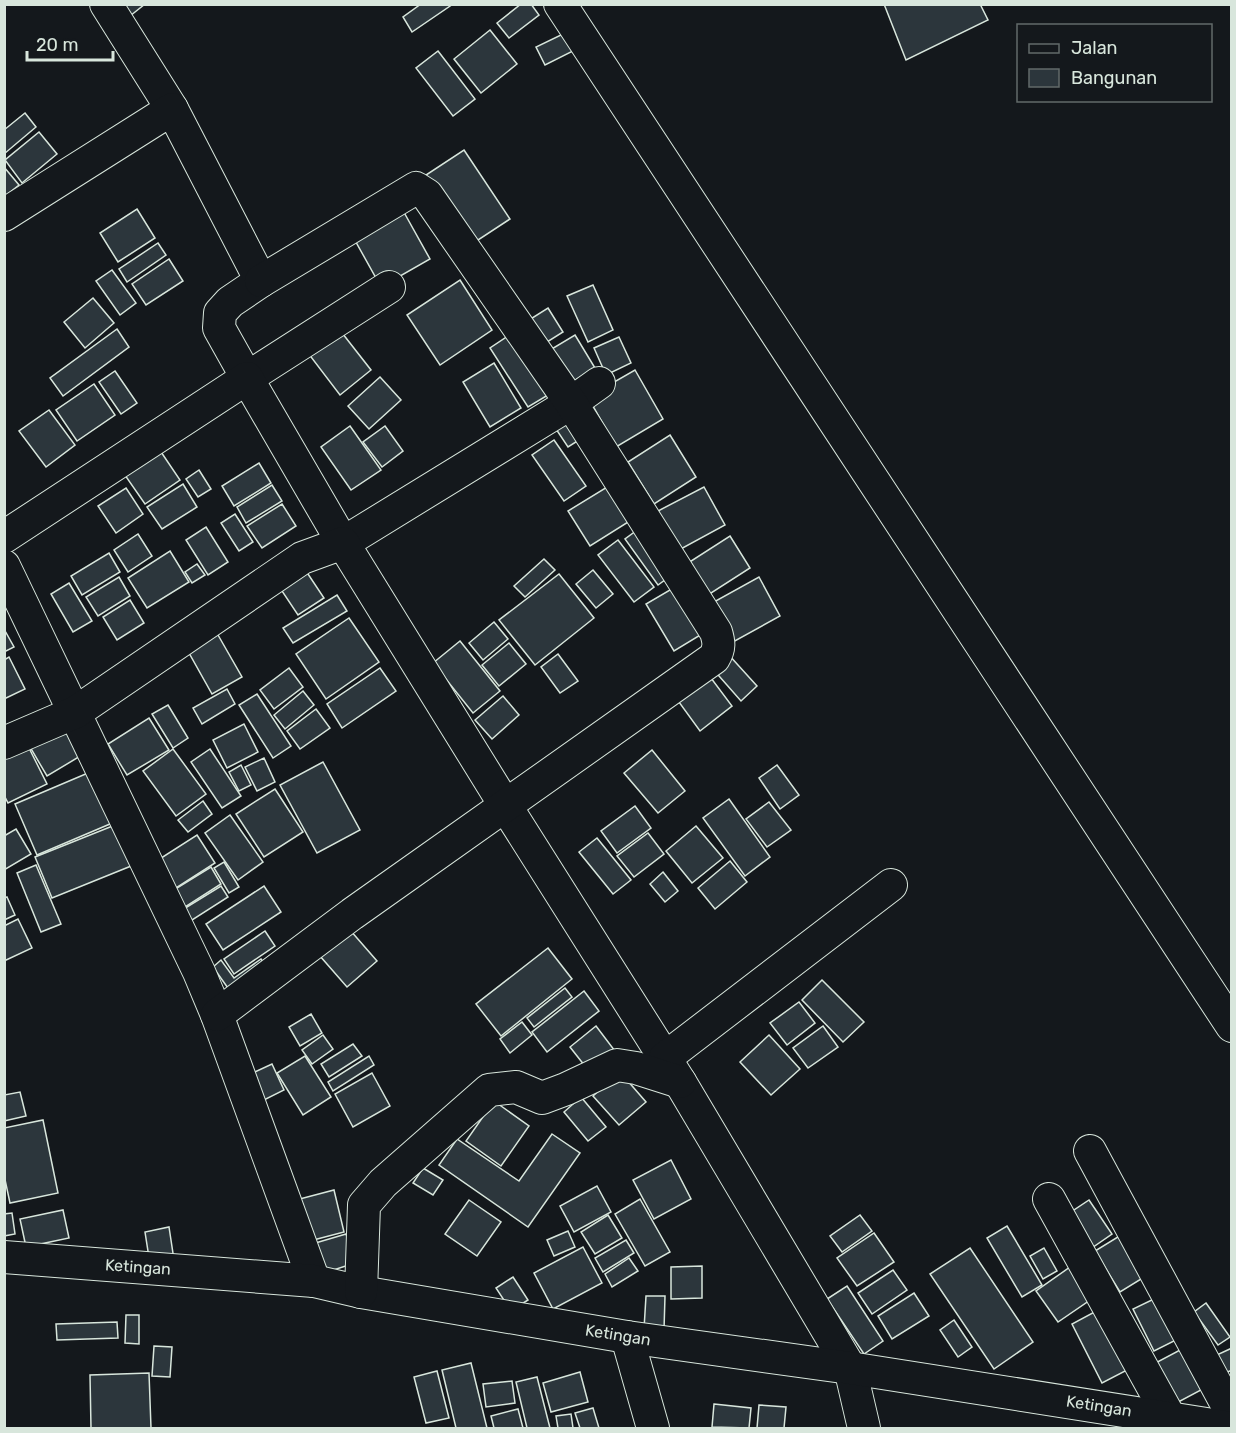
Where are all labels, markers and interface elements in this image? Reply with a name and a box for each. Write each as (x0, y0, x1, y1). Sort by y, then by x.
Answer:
scale bar (27, 24, 112, 62)
legend (1017, 24, 1212, 102)
text: 20 m (36, 34, 78, 56)
text: Jalan (1071, 37, 1118, 59)
text: Bangunan (1071, 67, 1157, 89)
street label: Ketingan (104, 1255, 172, 1279)
street label: Ketingan (584, 1320, 652, 1350)
street label: Ketingan (1065, 1391, 1133, 1421)

